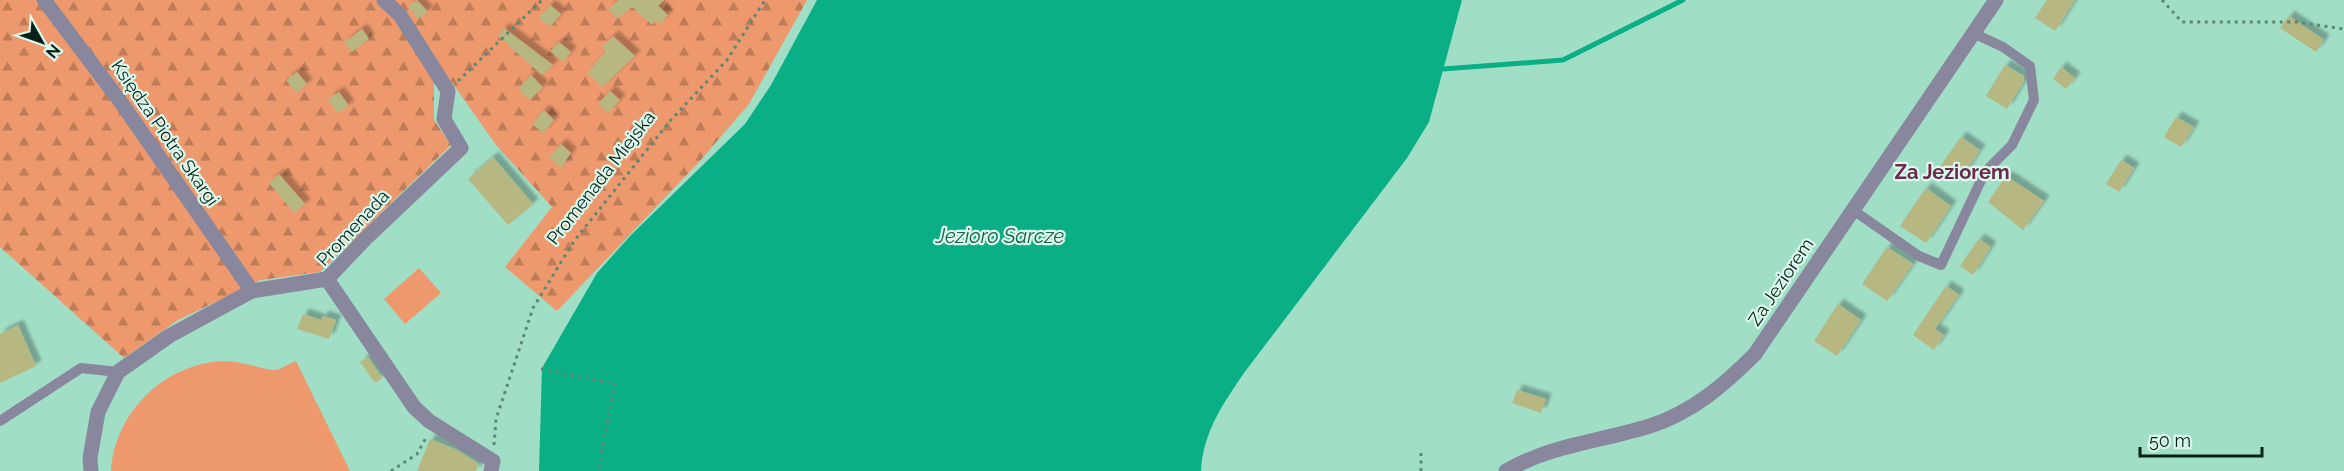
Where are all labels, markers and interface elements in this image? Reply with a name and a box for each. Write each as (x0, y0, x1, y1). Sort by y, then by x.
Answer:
north arrow (12, 12, 72, 72)
text: N (42, 41, 64, 62)
street label: Księdza Piotra Skargi (107, 56, 224, 210)
street label: Promenada Miejska (542, 107, 659, 248)
district label: Za Jeziorem (1894, 160, 2010, 184)
street label: Promenada (312, 185, 393, 270)
water label: Jezioro Sarcze (935, 224, 1065, 248)
street label: Za Jeziorem (1744, 234, 1817, 329)
scale bar (2140, 420, 2262, 458)
text: 50 m (2149, 430, 2191, 451)

